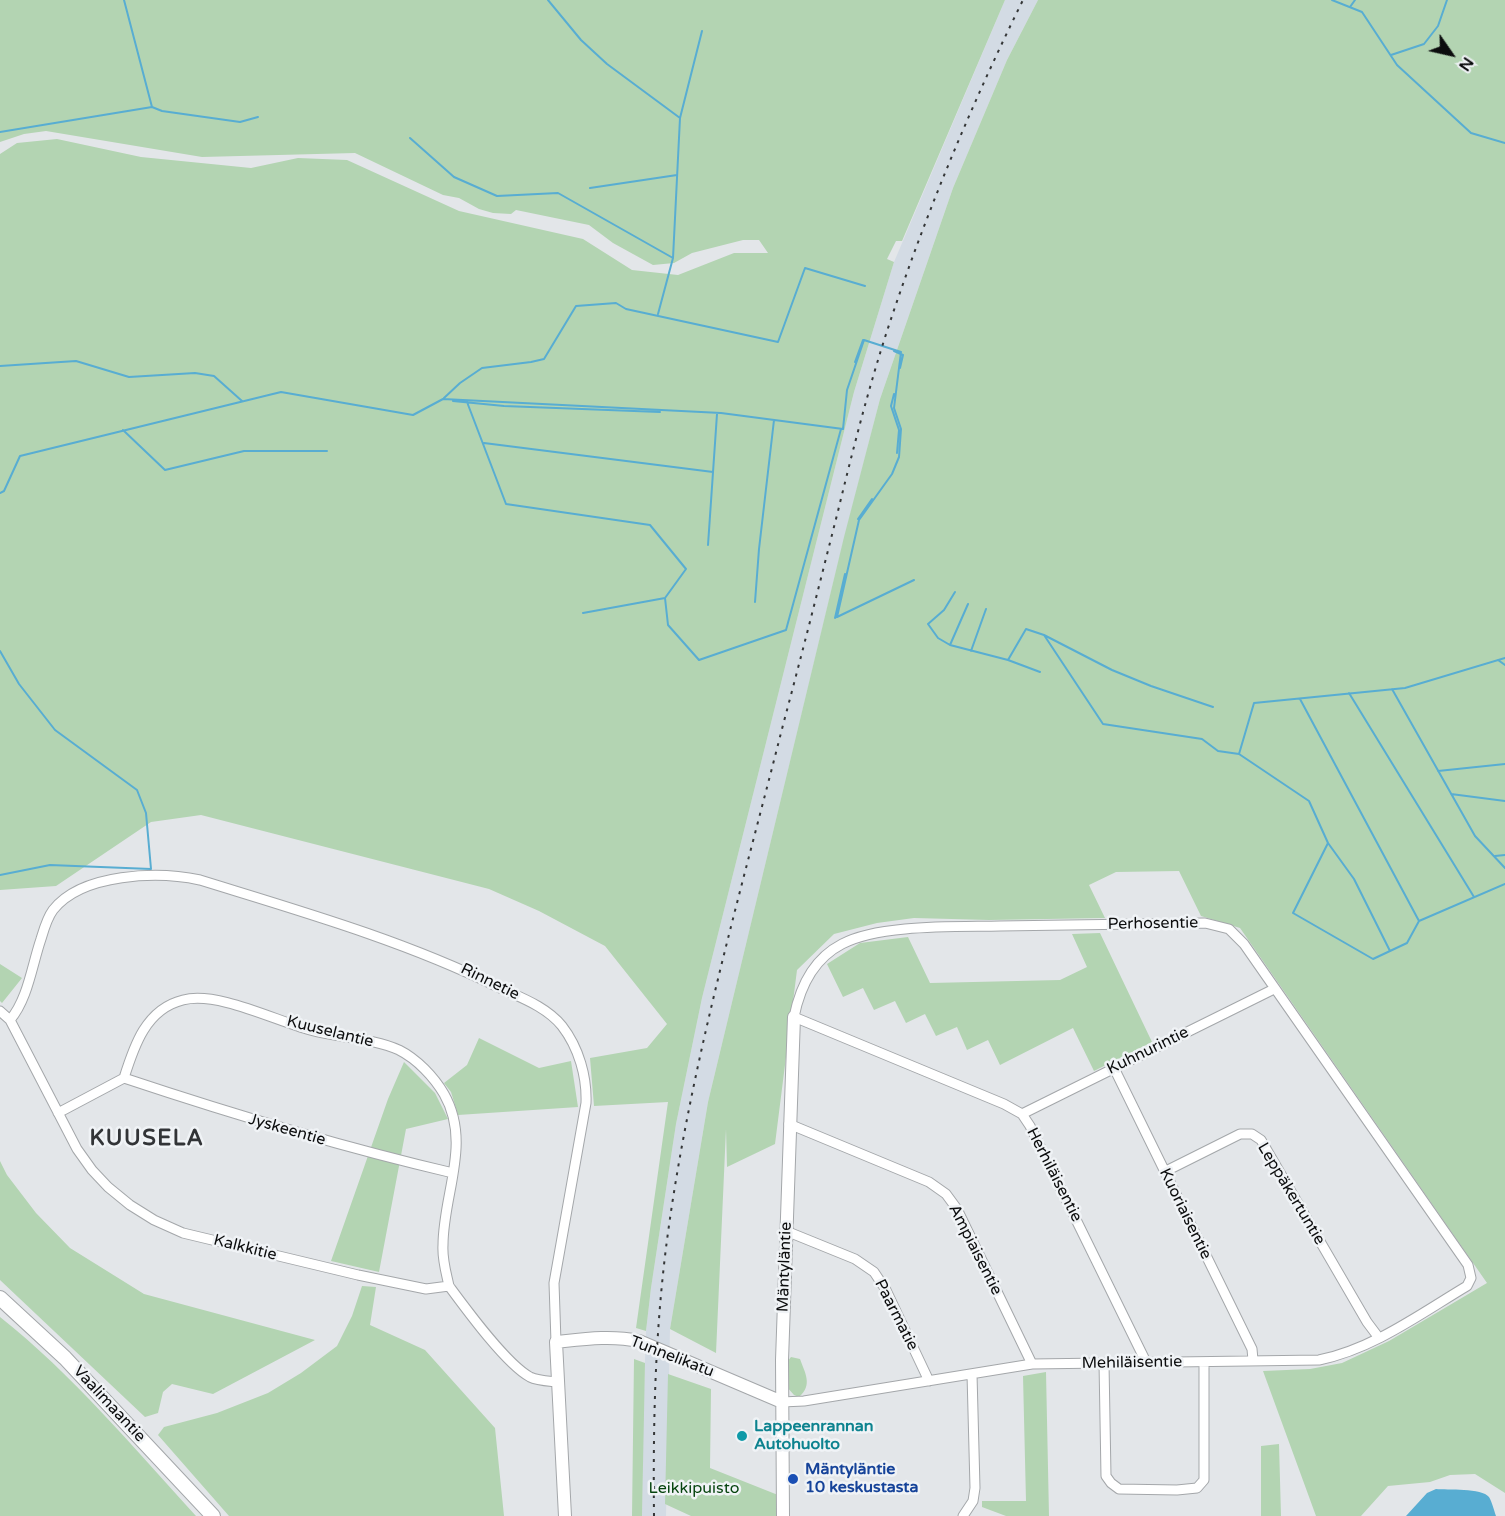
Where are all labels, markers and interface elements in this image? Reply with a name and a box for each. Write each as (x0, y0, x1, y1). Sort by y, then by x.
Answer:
north arrow (1421, 24, 1481, 84)
text: N (1454, 53, 1478, 75)
street label: Perhosentie (1108, 914, 1198, 934)
street label: Rinnetie (457, 960, 523, 1004)
street label: Kuuselantie (285, 1012, 375, 1052)
street label: Kuhnurintie (1104, 1023, 1192, 1079)
street label: Jyskeentie (246, 1110, 328, 1150)
street label: Herhiläisentie (1022, 1125, 1086, 1225)
district label: KUUSELA (90, 1126, 204, 1152)
street label: Leppäkertuntie (1253, 1139, 1329, 1249)
street label: Kuoriaisentie (1155, 1165, 1215, 1263)
street label: Ampiaisentie (944, 1202, 1006, 1298)
street label: Mäntyläntie (774, 1222, 796, 1312)
street label: Kalkkitie (211, 1231, 279, 1265)
street label: Paarmatie (870, 1276, 922, 1354)
street label: Tunnelikatu (627, 1332, 717, 1382)
street label: Mehiläisentie (1082, 1353, 1182, 1373)
street label: Vaalimaantie (69, 1362, 149, 1446)
place label: Lappeenrannan Autohuolto (754, 1417, 874, 1455)
marker: Lappeenrannan Autohuolto (735, 1429, 749, 1443)
place label: Mäntyläntie 10 keskustasta (805, 1460, 918, 1498)
marker: Mäntyläntie 10 keskustasta (786, 1472, 800, 1486)
park label: Leikkipuisto (649, 1479, 739, 1499)

